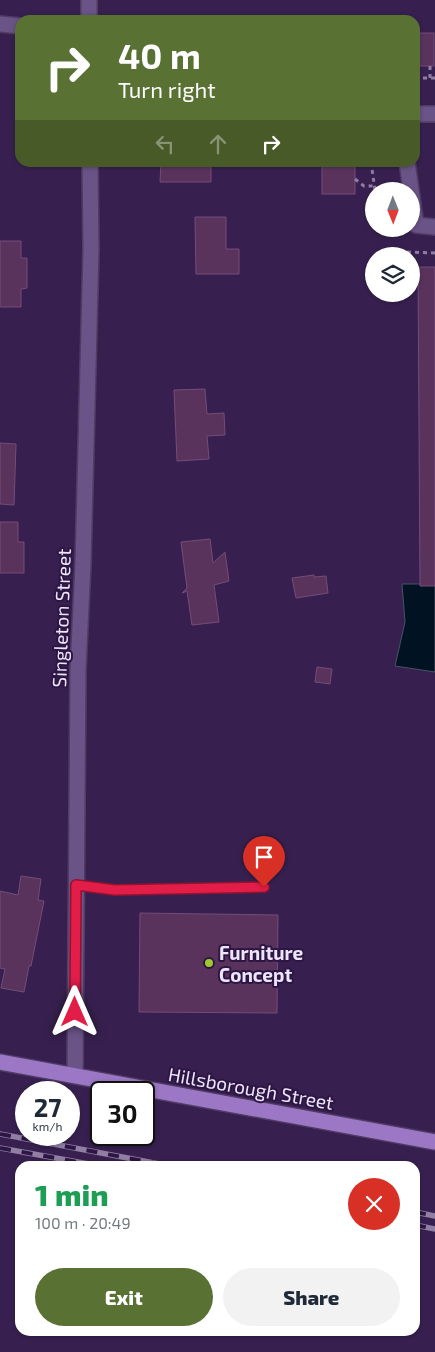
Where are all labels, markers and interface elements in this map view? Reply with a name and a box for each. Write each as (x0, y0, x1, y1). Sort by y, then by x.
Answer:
text: 40 m (118, 34, 201, 76)
icon: right (35, 35, 100, 100)
text: Turn right (118, 76, 216, 102)
icon: left (151, 130, 179, 158)
icon: ahead (204, 130, 232, 158)
icon: right (257, 130, 285, 158)
north arrow (365, 182, 420, 238)
map controls (365, 182, 420, 302)
button: layers (365, 247, 420, 302)
street label: Singleton Street (47, 548, 75, 688)
pin (243, 836, 285, 887)
icon: arrive (250, 843, 278, 871)
place label: Furniture Concept (219, 941, 303, 986)
marker: Furniture Concept (203, 957, 215, 969)
position arrow (48, 985, 100, 1037)
street label: Hillsborough Street (166, 1062, 336, 1114)
speed limit sign: 30 (90, 1081, 155, 1146)
text: 27 (34, 1092, 61, 1122)
text: km/h (33, 1119, 62, 1133)
text: 1 min (35, 1176, 109, 1212)
button: close (348, 1178, 400, 1230)
text: 100 m · 20:49 (35, 1213, 131, 1232)
button: Exit (35, 1268, 213, 1326)
button: Share (223, 1268, 400, 1326)

